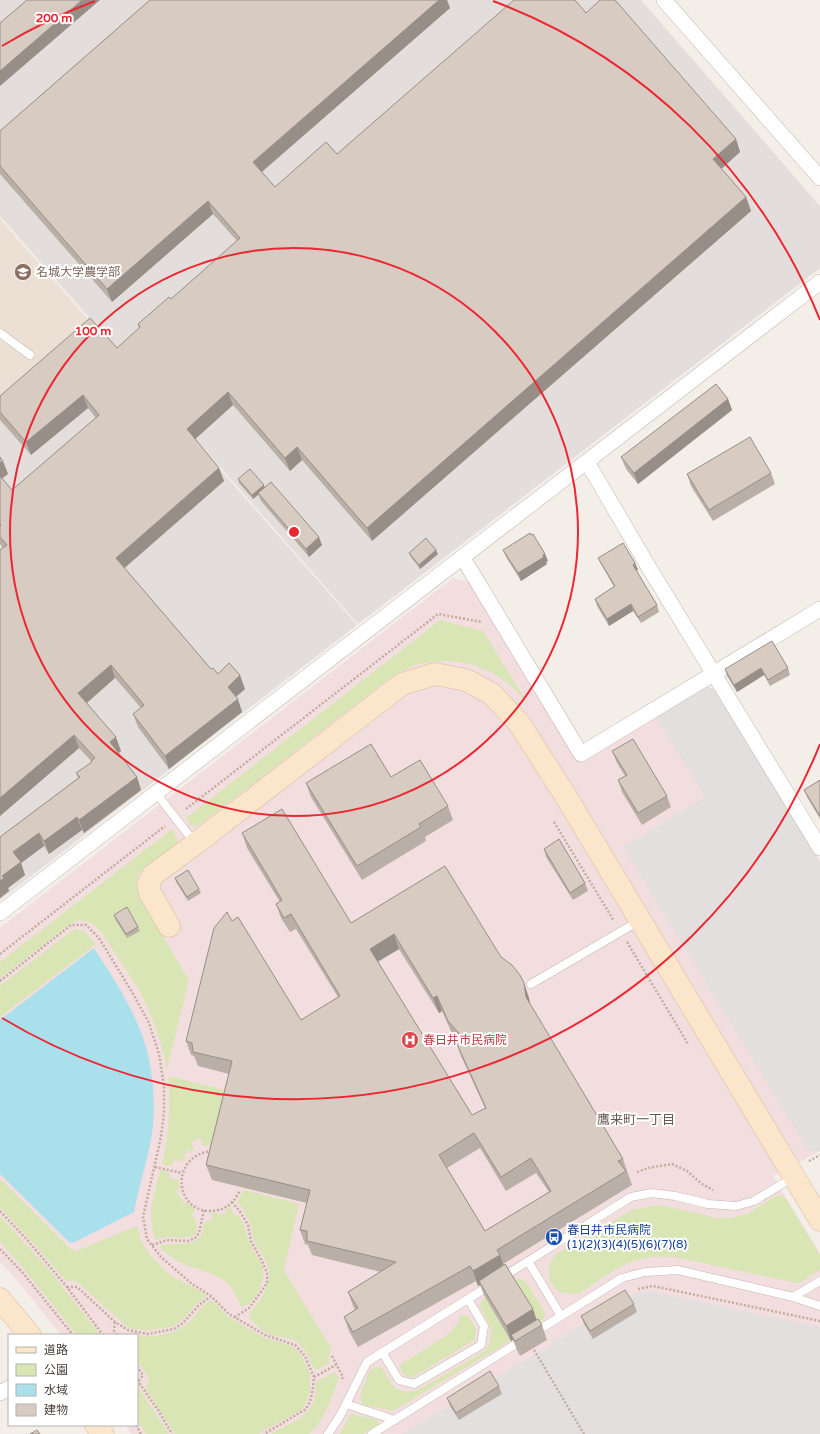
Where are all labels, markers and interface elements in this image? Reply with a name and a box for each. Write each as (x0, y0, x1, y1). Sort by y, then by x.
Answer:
text: 200 m (36, 11, 72, 25)
school or university icon: 名城大学農学部 (13, 262, 33, 282)
place label: 名城大学農学部 (36, 265, 120, 279)
text: 100 m (75, 324, 111, 338)
centre of rings (287, 525, 301, 539)
hospital icon: 春日井市民病院 (400, 1030, 420, 1050)
place label: 春日井市民病院 (423, 1033, 507, 1047)
district label: 鷹来町一丁目 (597, 1112, 675, 1128)
place label: 春日井市民病院 (1)(2)(3)(4)(5)(6)(7)(8) (567, 1223, 687, 1251)
bus stop icon: 春日井市民病院 (1)(2)(3)(4)(5)(6)(7)(8) (544, 1227, 564, 1247)
legend (8, 1334, 138, 1426)
text: 道路 (44, 1343, 68, 1357)
text: 公園 (44, 1363, 68, 1377)
text: 水域 (44, 1383, 68, 1397)
text: 建物 (44, 1403, 68, 1417)

